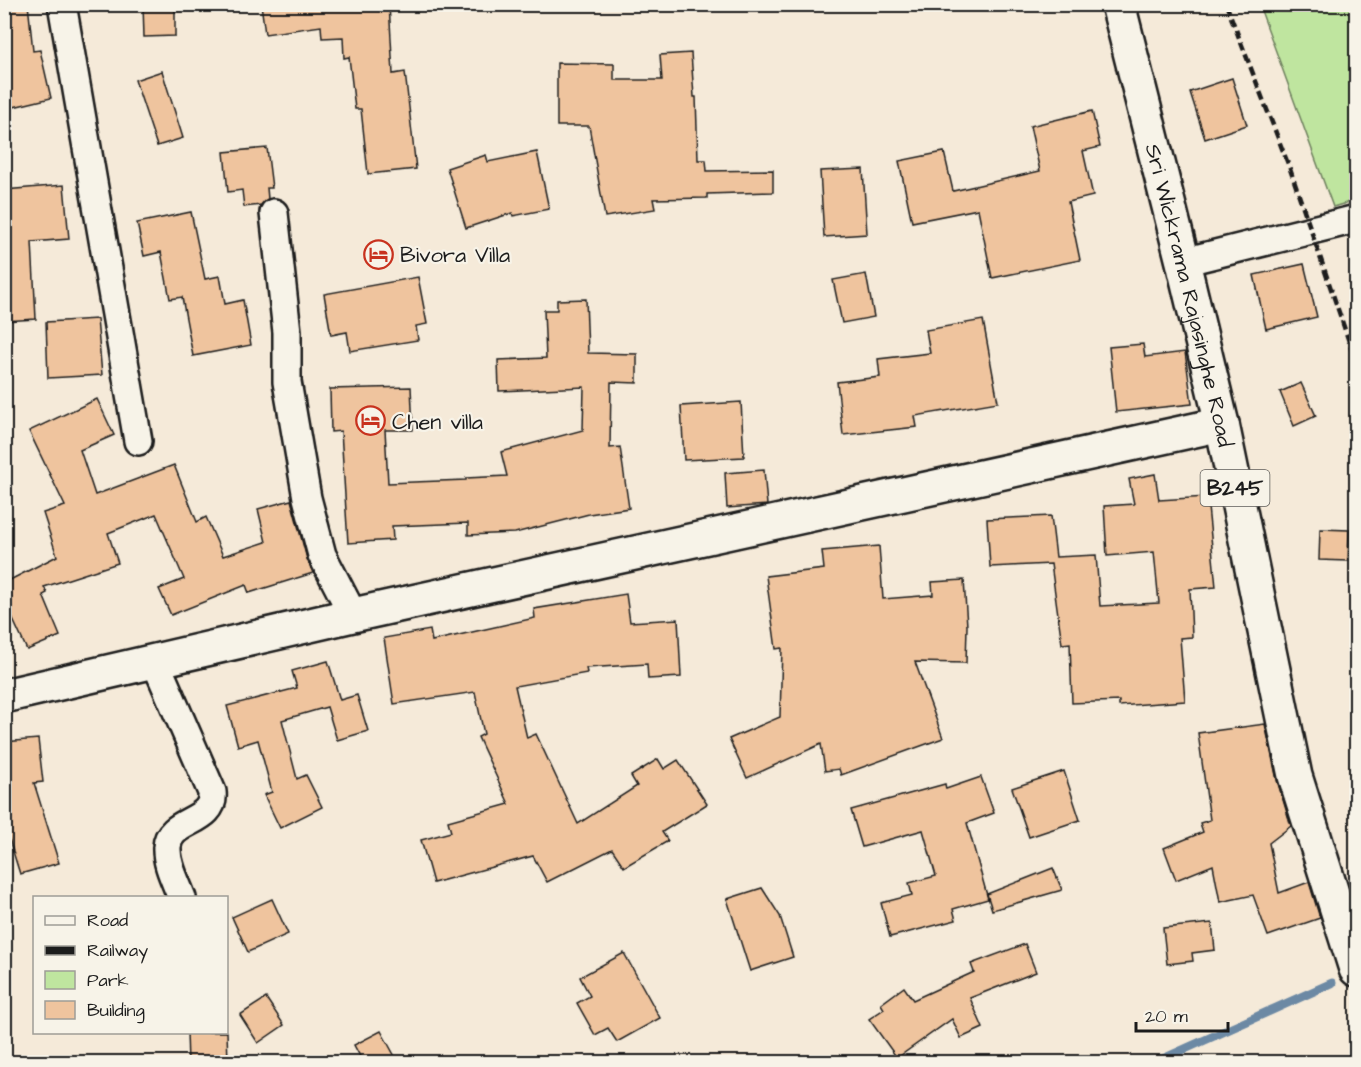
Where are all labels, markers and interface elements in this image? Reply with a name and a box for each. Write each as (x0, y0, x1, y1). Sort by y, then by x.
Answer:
street label: Sri Wickrama Rajasinghe Road (1137, 141, 1240, 450)
hotel icon: Bivora Villa (363, 238, 395, 270)
place label: Bivora Villa (400, 240, 510, 271)
hotel icon: Chen villa (355, 405, 387, 437)
place label: Chen villa (392, 407, 483, 438)
road number: B245 (1200, 470, 1270, 506)
legend (33, 896, 228, 1034)
text: Road (87, 908, 128, 933)
text: Railway (87, 938, 148, 964)
text: Park (87, 968, 129, 993)
scale bar (1136, 995, 1228, 1033)
text: Building (87, 998, 145, 1024)
text: 20 m (1145, 1004, 1188, 1029)

